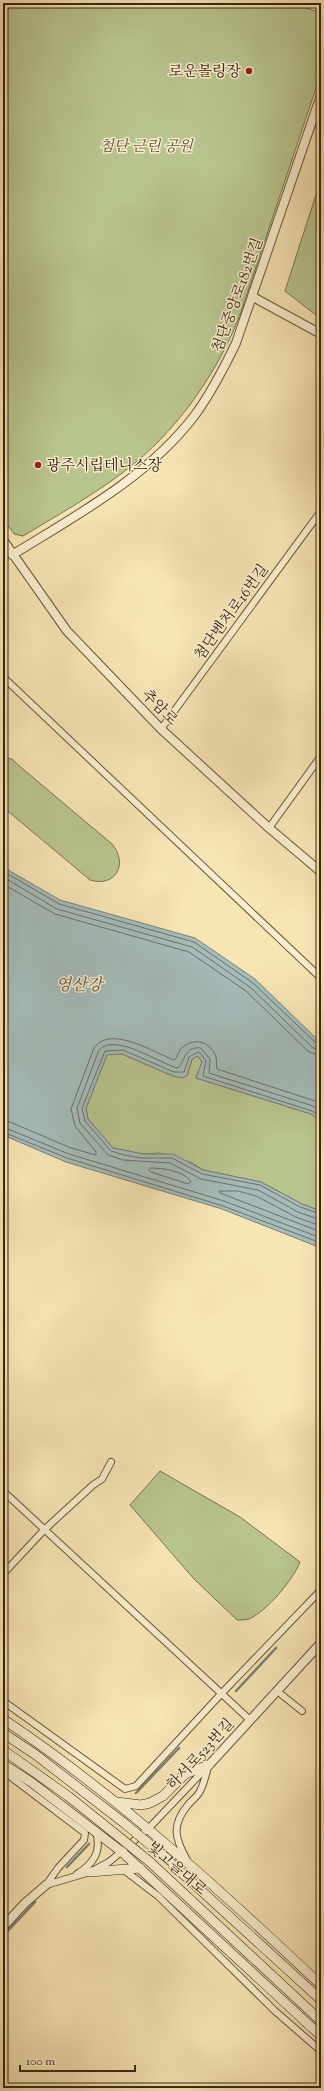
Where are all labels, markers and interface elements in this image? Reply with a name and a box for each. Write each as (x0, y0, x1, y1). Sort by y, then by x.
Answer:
place label: 로운볼링장 (169, 62, 242, 83)
marker: 로운볼링장 (244, 66, 254, 76)
park label: 첨단 근린 공원 (99, 137, 194, 158)
street label: 첨단중앙로182번길 (208, 235, 269, 356)
place label: 광주시립테니스장 (46, 456, 162, 477)
marker: 광주시립테니스장 (33, 460, 43, 470)
street label: 첨단벤처로16번길 (190, 561, 274, 665)
street label: 추암로 (136, 685, 182, 731)
water label: 영산강 (56, 975, 105, 998)
street label: 하서로523번길 (162, 1715, 240, 1795)
street label: 빛고을대로 (142, 1837, 211, 1901)
scale bar (20, 2047, 135, 2073)
text: 100 m (26, 2053, 55, 2071)

